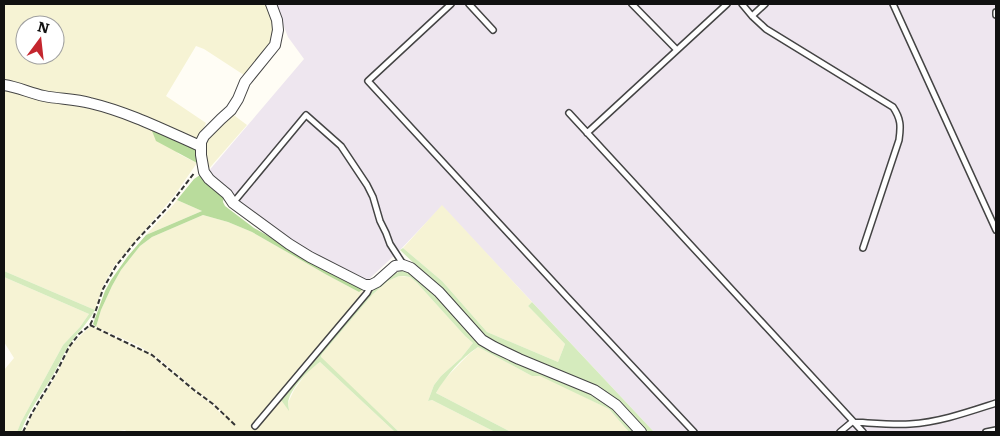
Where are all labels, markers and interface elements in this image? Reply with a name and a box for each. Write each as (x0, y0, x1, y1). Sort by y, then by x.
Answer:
north arrow (15, 15, 65, 65)
text: N (35, 15, 52, 38)

